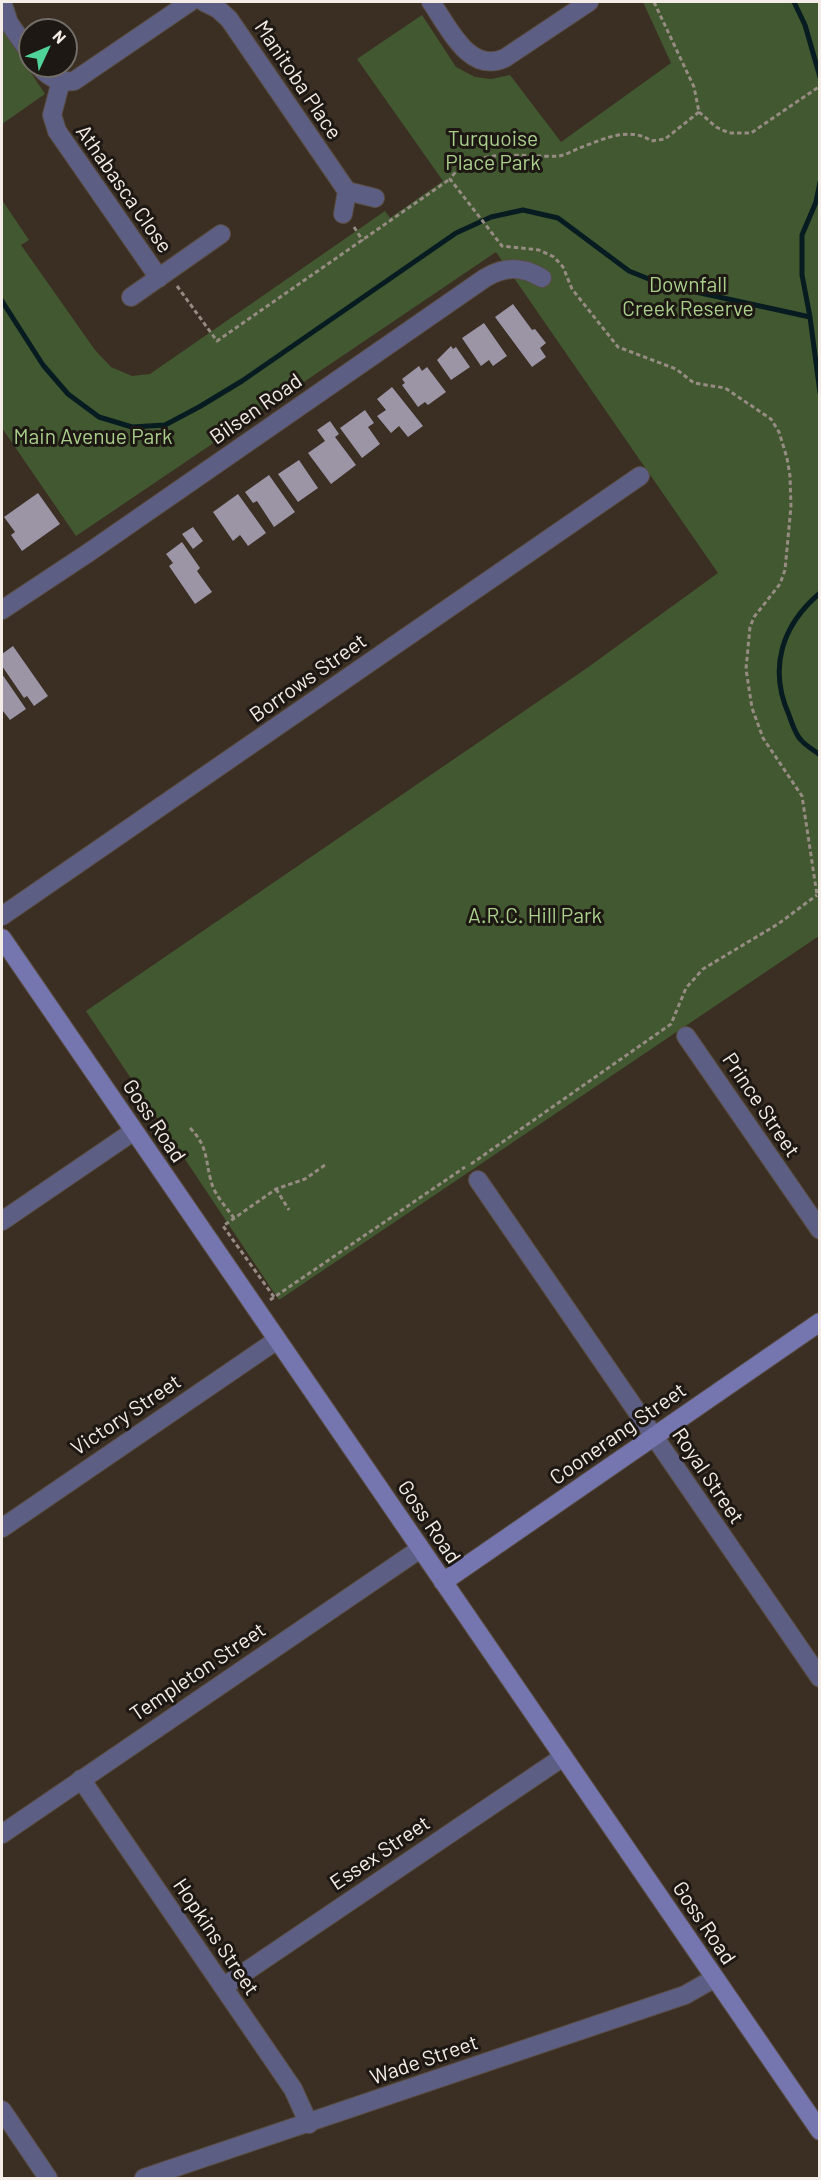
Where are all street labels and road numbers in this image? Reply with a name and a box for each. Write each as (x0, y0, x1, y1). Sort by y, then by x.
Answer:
street label: Manitoba Place (249, 16, 347, 144)
street label: Athabasca Close (70, 120, 178, 258)
street label: Bilsen Road (205, 368, 307, 450)
street label: Borrows Street (245, 628, 371, 728)
street label: Prince Street (717, 1048, 805, 1162)
street label: Goss Road (117, 1075, 191, 1167)
street label: Victory Street (66, 1369, 186, 1461)
street label: Coonerang Street (545, 1378, 691, 1490)
street label: Royal Street (667, 1423, 749, 1529)
street label: Goss Road (392, 1476, 466, 1568)
street label: Templeton Street (125, 1617, 271, 1727)
street label: Essex Street (325, 1810, 435, 1896)
street label: Hopkins Street (168, 1874, 264, 2000)
street label: Goss Road (667, 1877, 741, 1969)
street label: Wade Street (367, 2030, 481, 2090)

